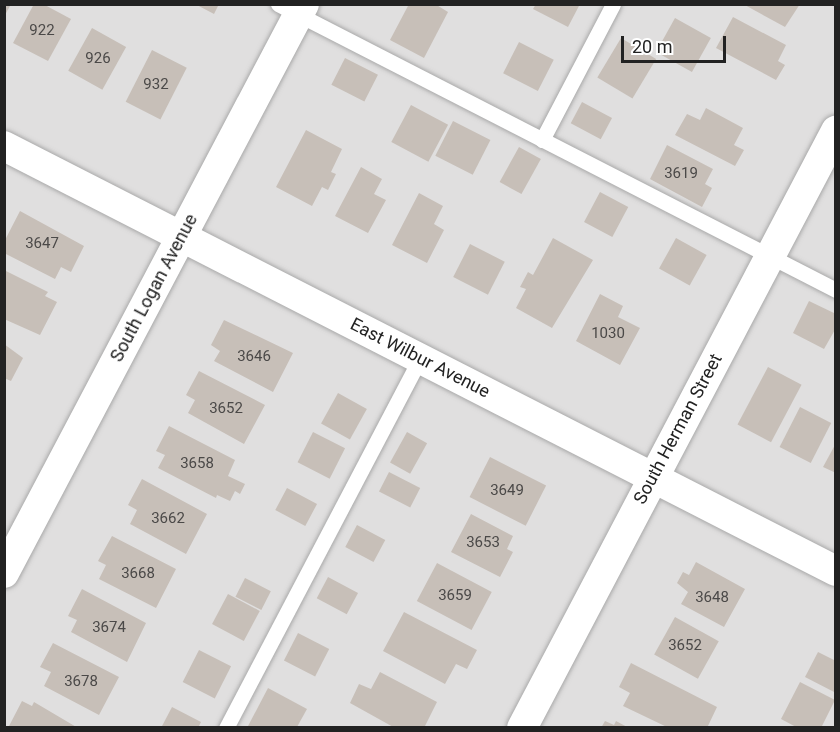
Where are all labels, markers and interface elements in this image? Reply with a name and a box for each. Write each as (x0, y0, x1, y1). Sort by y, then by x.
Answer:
house number: 922 (29, 22, 55, 40)
scale bar (624, 24, 729, 62)
text: 20 m (632, 36, 672, 57)
house number: 926 (85, 50, 111, 68)
house number: 932 (143, 76, 169, 94)
house number: 3619 (664, 165, 698, 183)
street label: South Logan Avenue (106, 210, 202, 366)
house number: 3647 (25, 235, 59, 253)
street label: East Wilbur Avenue (347, 313, 493, 403)
house number: 1030 (591, 325, 625, 343)
house number: 3646 (237, 348, 271, 366)
street label: South Herman Street (629, 350, 727, 508)
house number: 3652 (209, 400, 243, 418)
house number: 3658 (180, 455, 214, 473)
house number: 3649 (490, 482, 524, 500)
house number: 3662 (151, 510, 185, 528)
house number: 3653 (466, 534, 500, 552)
house number: 3668 (121, 565, 155, 583)
house number: 3659 (438, 587, 472, 605)
house number: 3648 (695, 589, 729, 607)
house number: 3674 (92, 619, 126, 637)
house number: 3652 (668, 637, 702, 655)
house number: 3678 (64, 673, 98, 691)

